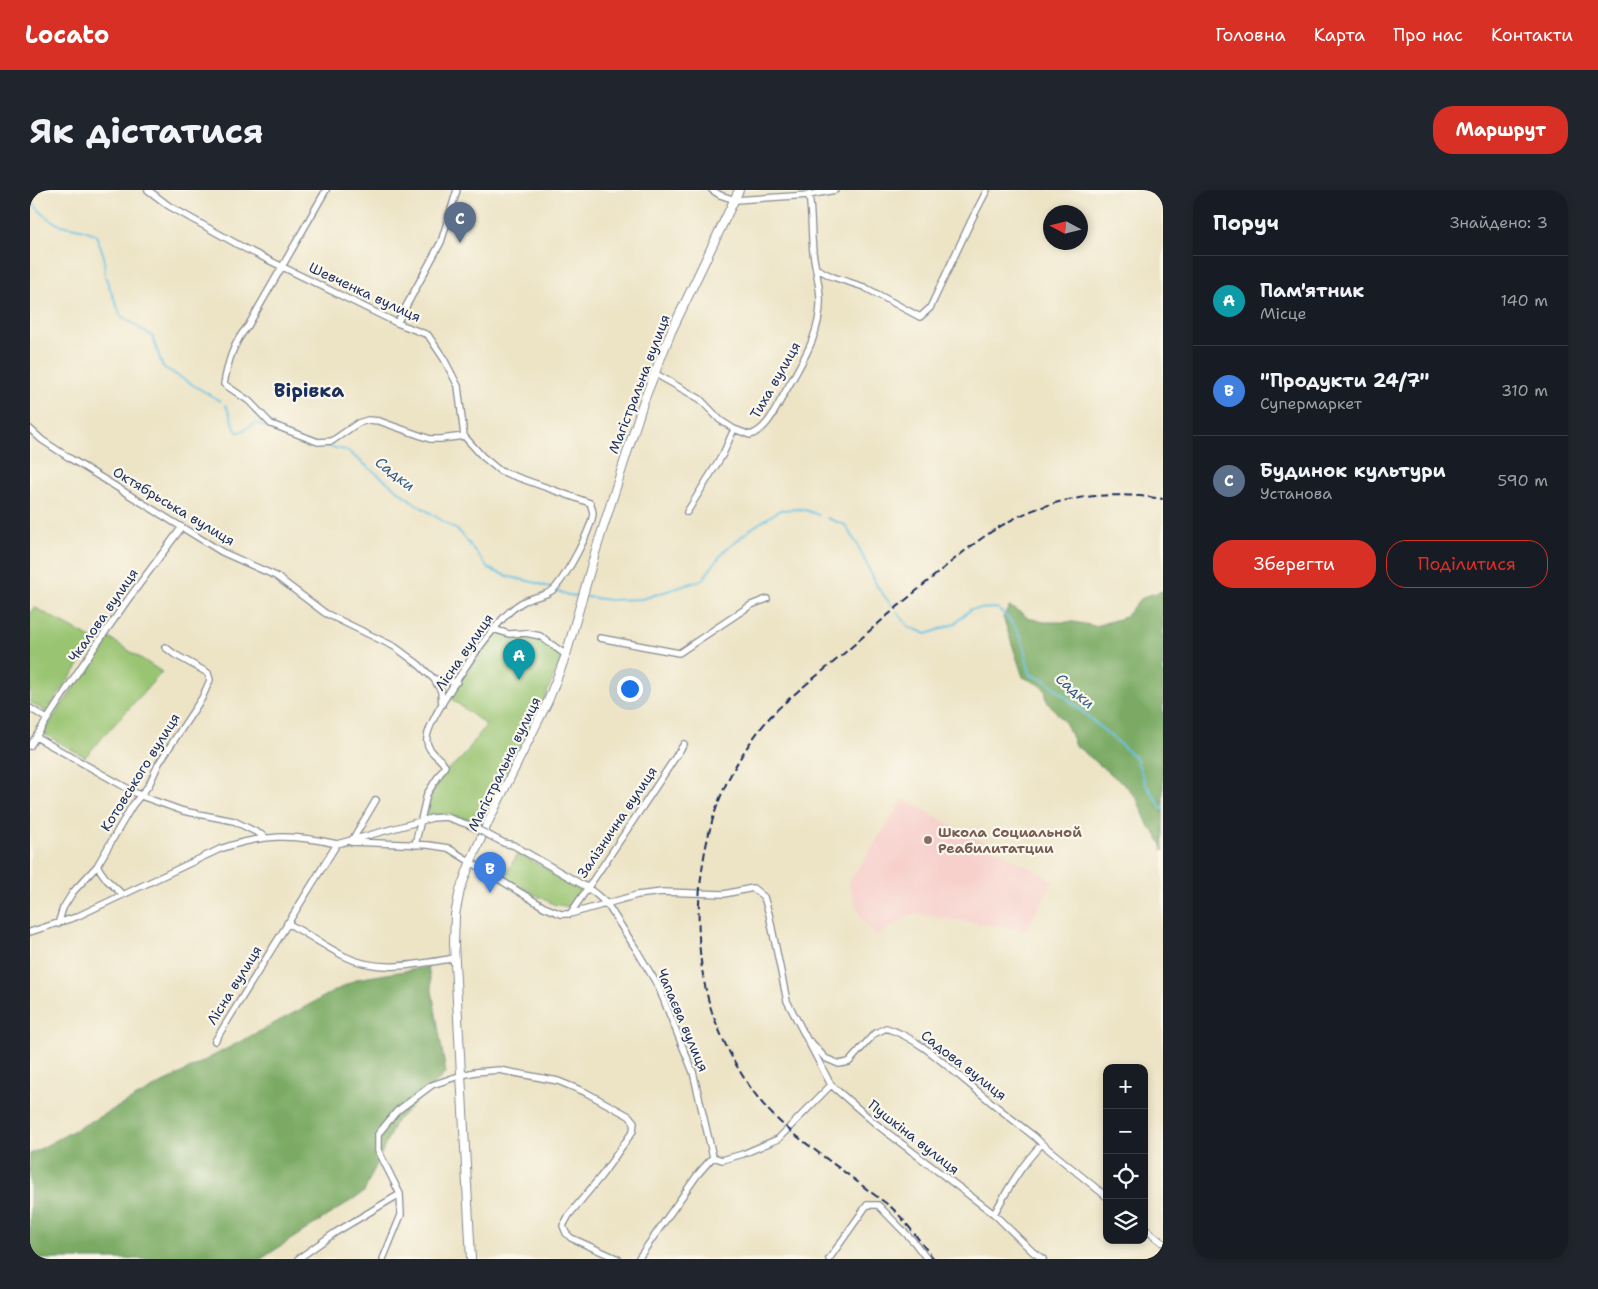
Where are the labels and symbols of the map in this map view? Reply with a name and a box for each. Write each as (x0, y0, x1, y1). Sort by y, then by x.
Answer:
pin: C (444, 202, 476, 243)
north arrow (1043, 205, 1088, 250)
street label: Шевченка вулиця (306, 258, 424, 326)
street label: Магістральна вулиця (604, 312, 674, 456)
street label: Тиха вулиця (746, 338, 804, 422)
district label: Вірівка (274, 378, 344, 403)
water label: Садки (371, 452, 419, 496)
street label: Октябрьська вулиця (110, 462, 238, 550)
street label: Чкалова вулиця (64, 565, 142, 665)
street label: Лісна вулиця (431, 610, 497, 694)
pin: A (503, 639, 535, 680)
water label: Садки (1051, 669, 1099, 713)
your location (617, 676, 643, 702)
street label: Магістральна вулиця (464, 694, 544, 834)
street label: Котовського вулиця (96, 709, 184, 835)
street label: Залізнична вулиця (573, 763, 661, 881)
place label: Школа Социальной Реабилитатции (938, 823, 1082, 857)
marker: Школа Социальной Реабилитатции (922, 834, 934, 846)
pin: B (474, 852, 506, 893)
street label: Лісна вулиця (203, 942, 265, 1028)
street label: Чапаєва вулиця (653, 966, 713, 1074)
street label: Садова вулиця (917, 1026, 1011, 1104)
street label: Пушкіна вулиця (865, 1096, 963, 1178)

